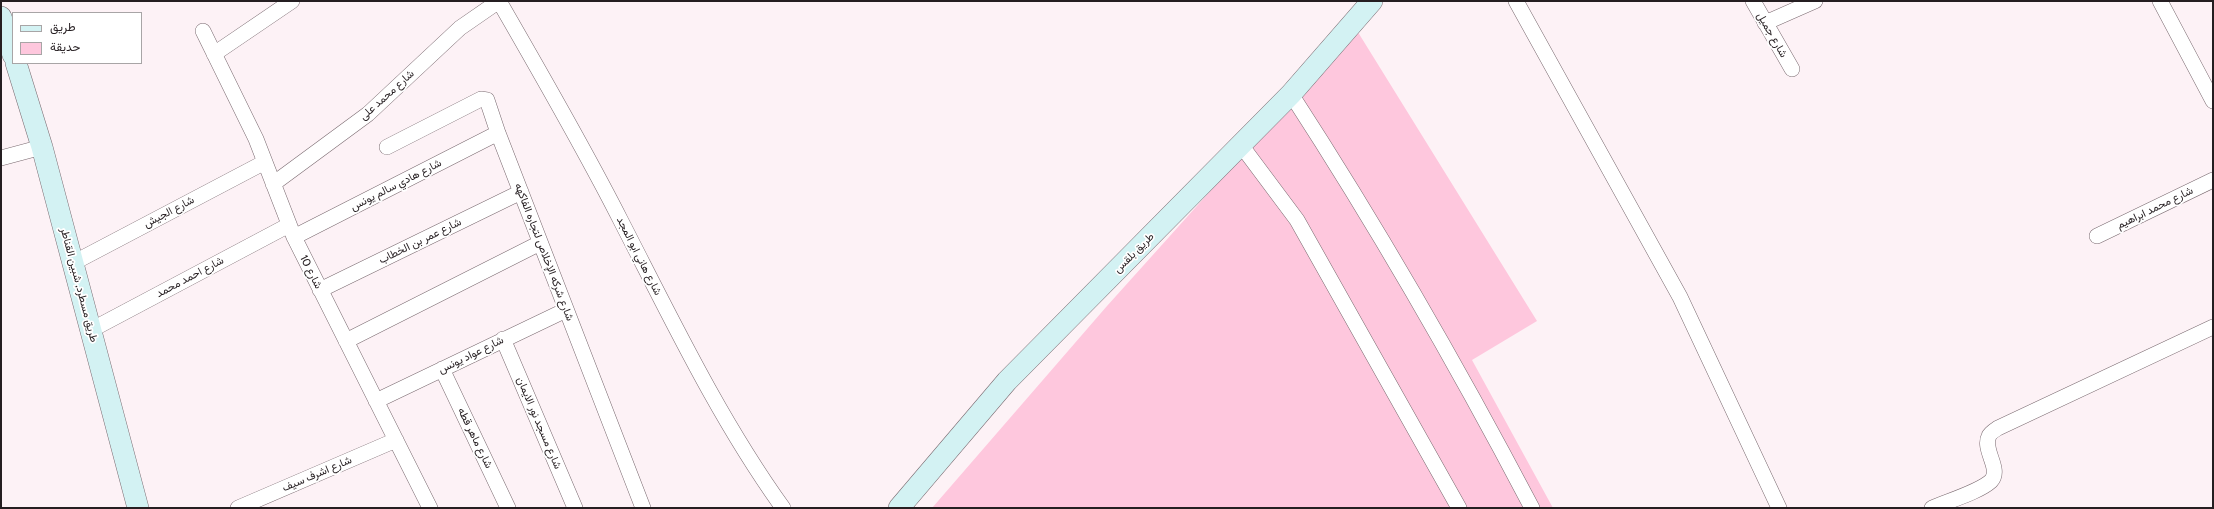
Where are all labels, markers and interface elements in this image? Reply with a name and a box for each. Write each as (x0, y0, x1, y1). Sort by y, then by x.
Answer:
street label: شارع جميل (1754, 10, 1790, 60)
legend (12, 12, 142, 64)
text: طريق (50, 19, 75, 34)
text: حديقة (50, 39, 80, 54)
street label: شارع محمد على (357, 67, 417, 123)
street label: شارع هادي سالم يونس (348, 156, 444, 214)
street label: شارع شركه الإخلاص لتجاره الفاكهه (512, 181, 576, 323)
street label: شارع محمد ابراهيم (2115, 184, 2195, 232)
street label: شارع الجيش (141, 193, 197, 231)
street label: شارع عمر بن الخطاب (377, 215, 463, 267)
street label: شارع هاني ابو المجد (614, 215, 664, 297)
street label: طريق مسطرد, شبين القناطر (57, 226, 101, 344)
street label: طريق بلقس (1111, 230, 1157, 276)
street label: شارع 10 (297, 253, 325, 291)
street label: شارع احمد محمد (154, 254, 226, 300)
street label: شارع عواد يونس (436, 333, 506, 377)
street label: شارع مسجد نور الايمان (514, 375, 564, 471)
street label: شارع ماهر قطه (455, 406, 495, 470)
street label: شارع اشرف سيف (280, 453, 354, 495)

